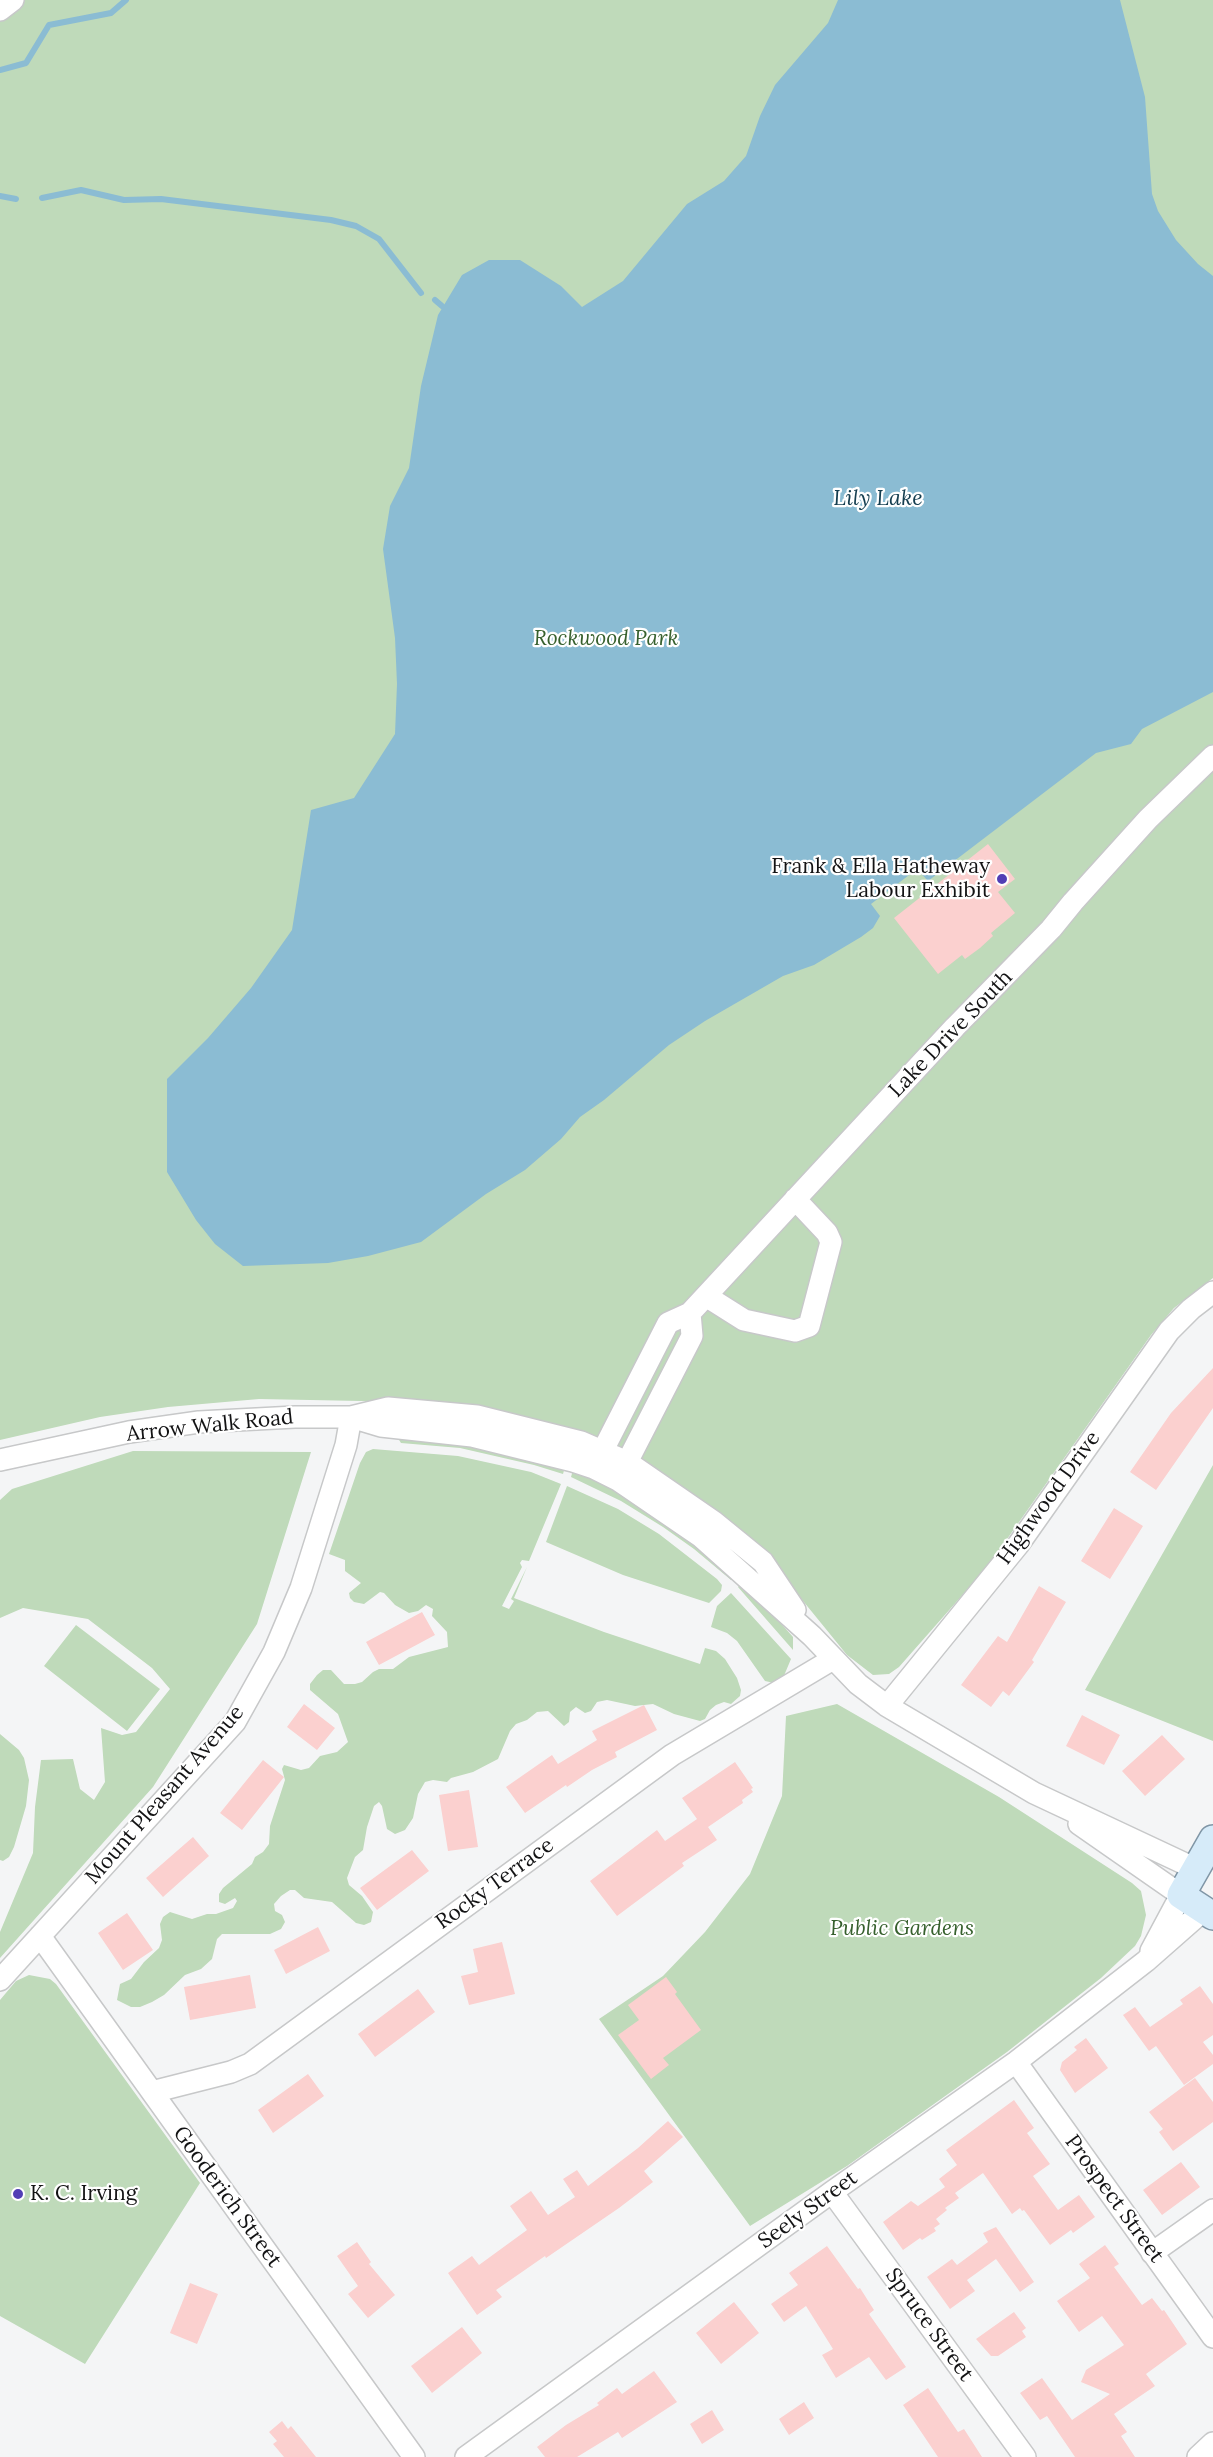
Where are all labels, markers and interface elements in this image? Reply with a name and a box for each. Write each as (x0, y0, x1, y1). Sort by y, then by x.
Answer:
water label: Lily Lake (833, 486, 923, 512)
park label: Rockwood Park (534, 626, 678, 652)
place label: Frank & Ella Hatheway Labour Exhibit (771, 854, 990, 904)
marker: Frank & Ella Hatheway Labour Exhibit (995, 872, 1009, 886)
street label: Lake Drive South (884, 965, 1018, 1103)
street label: Arrow Walk Road (125, 1405, 295, 1447)
street label: Highwood Drive (992, 1426, 1106, 1570)
street label: Mount Pleasant Avenue (80, 1700, 250, 1890)
street label: Rocky Terrace (431, 1833, 559, 1935)
park label: Public Gardens (830, 1916, 974, 1942)
street label: Gooderich Street (167, 2122, 287, 2272)
street label: Prospect Street (1059, 2130, 1169, 2268)
street label: Seely Street (754, 2166, 862, 2254)
place label: K. C. Irving (30, 2181, 137, 2207)
marker: K. C. Irving (11, 2187, 25, 2201)
street label: Spruce Street (880, 2264, 978, 2386)

